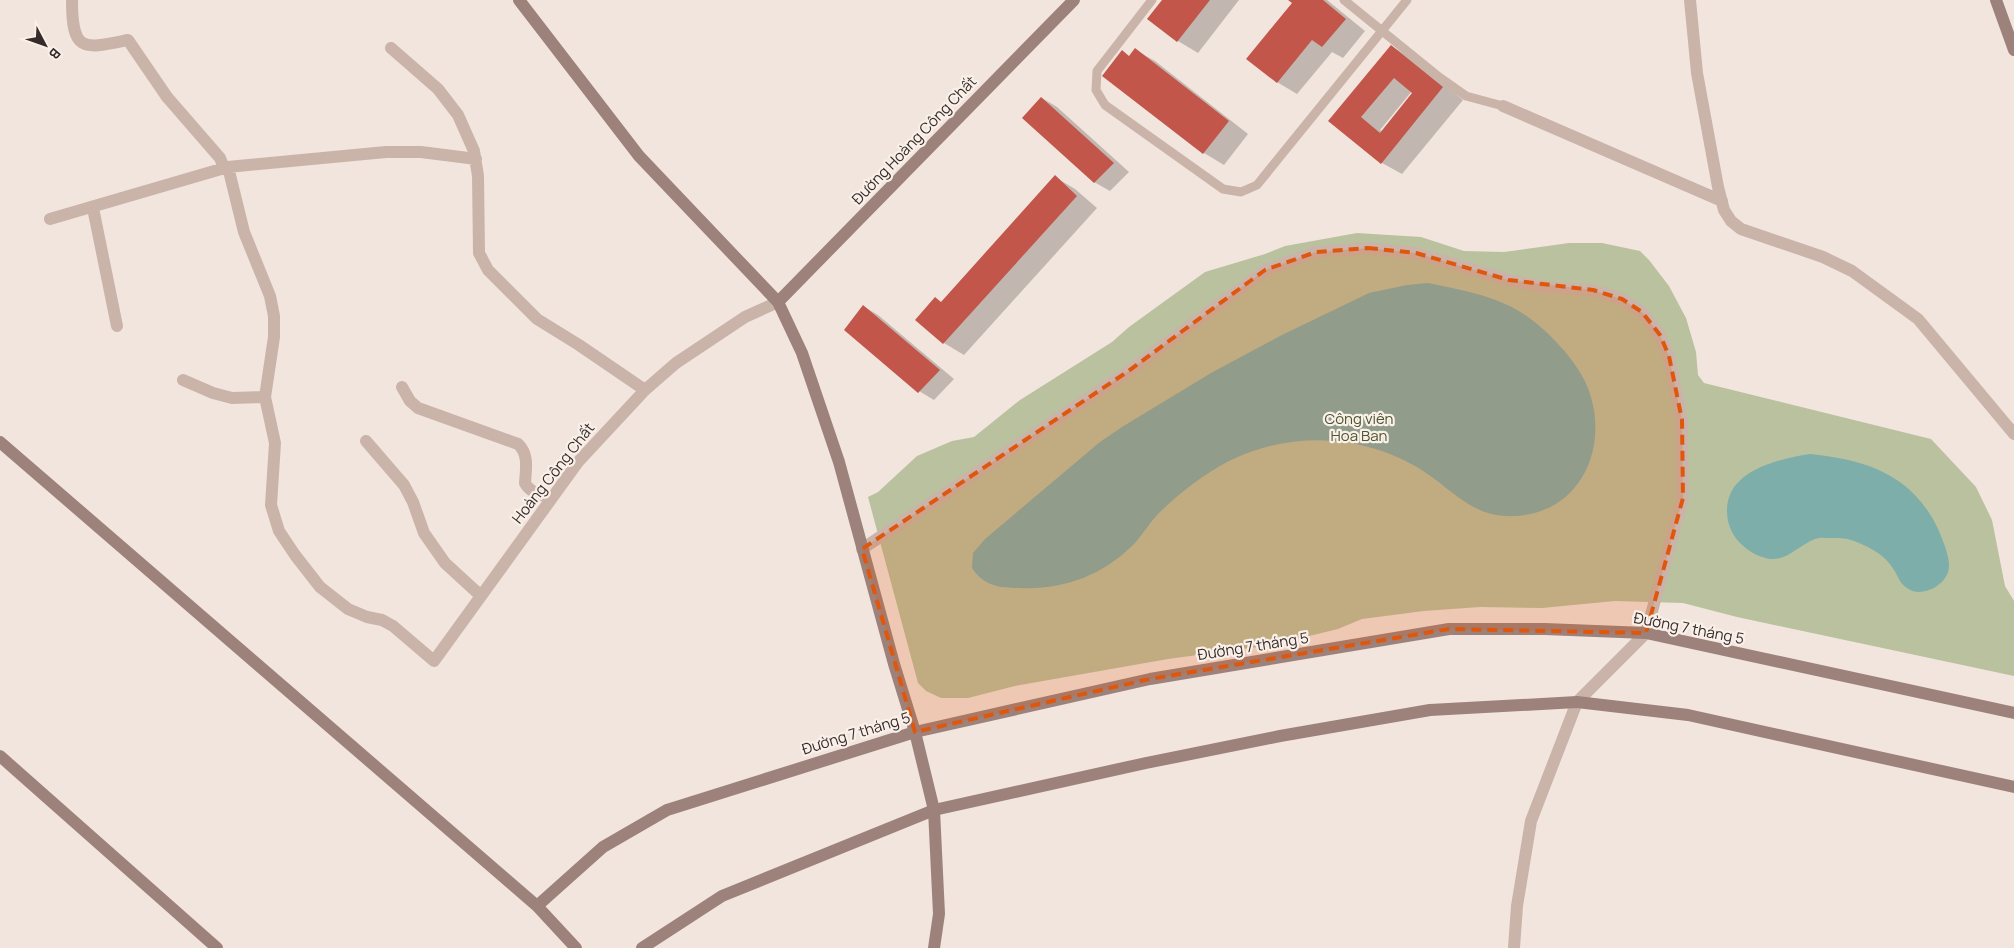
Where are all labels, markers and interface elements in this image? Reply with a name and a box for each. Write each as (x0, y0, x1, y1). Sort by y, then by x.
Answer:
north arrow (20, 20, 70, 70)
text: B (45, 44, 65, 64)
street label: Đường Hoàng Công Chất (847, 71, 981, 209)
park label: Công viên Hoa Ban (1325, 408, 1394, 446)
street label: Hoàng Công Chất (507, 418, 599, 528)
street label: Đường 7 tháng 5 (1632, 607, 1746, 649)
street label: Đường 7 tháng 5 (1196, 627, 1310, 665)
street label: Đường 7 tháng 5 (799, 707, 913, 759)

